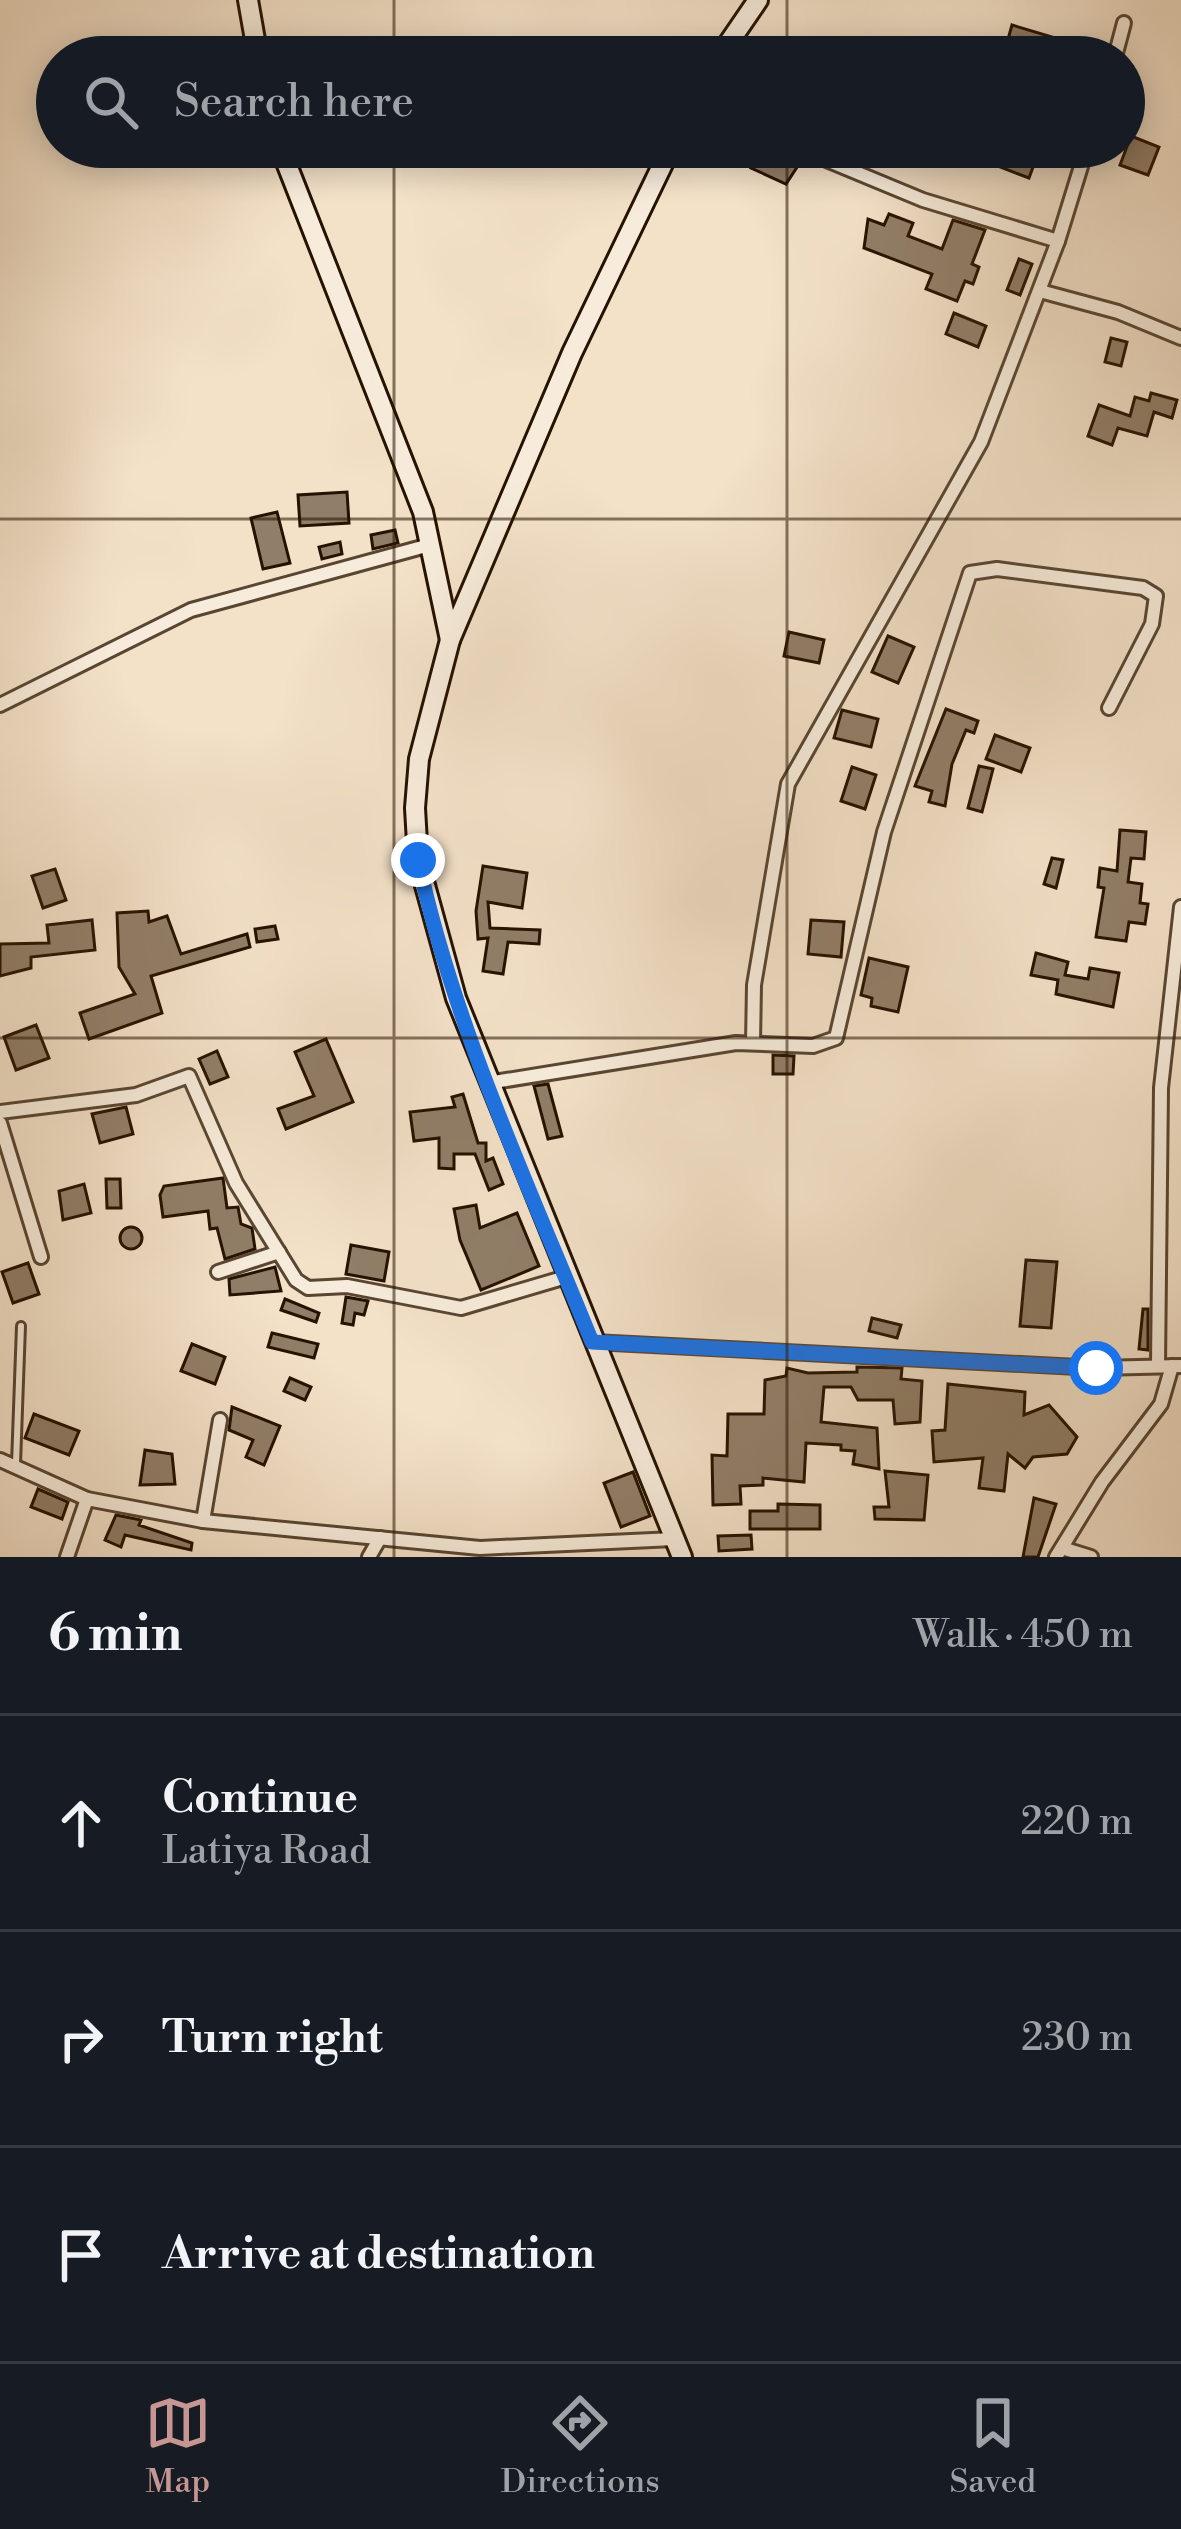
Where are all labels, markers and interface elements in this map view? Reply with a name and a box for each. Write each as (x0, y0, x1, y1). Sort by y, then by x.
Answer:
search box (36, 36, 1145, 168)
icon: search (78, 69, 144, 135)
text: Search here (174, 74, 414, 131)
route end (391, 833, 445, 887)
route start (1069, 1341, 1123, 1395)
text: 6 min (48, 1603, 182, 1667)
text: Walk · 450 m (913, 1611, 1133, 1660)
text: Continue (162, 1770, 358, 1827)
icon: ahead (48, 1790, 114, 1856)
text: 220 m (1020, 1798, 1133, 1847)
text: Latiya Road (162, 1827, 371, 1876)
icon: right (48, 2006, 114, 2072)
text: Turn right (162, 2010, 383, 2067)
text: 230 m (1021, 2014, 1133, 2063)
icon: arrive (48, 2222, 114, 2288)
text: Arrive at destination (162, 2226, 595, 2283)
tab: Map (145, 2390, 211, 2503)
tab: Directions (501, 2390, 660, 2503)
tab: Saved (949, 2390, 1036, 2503)

